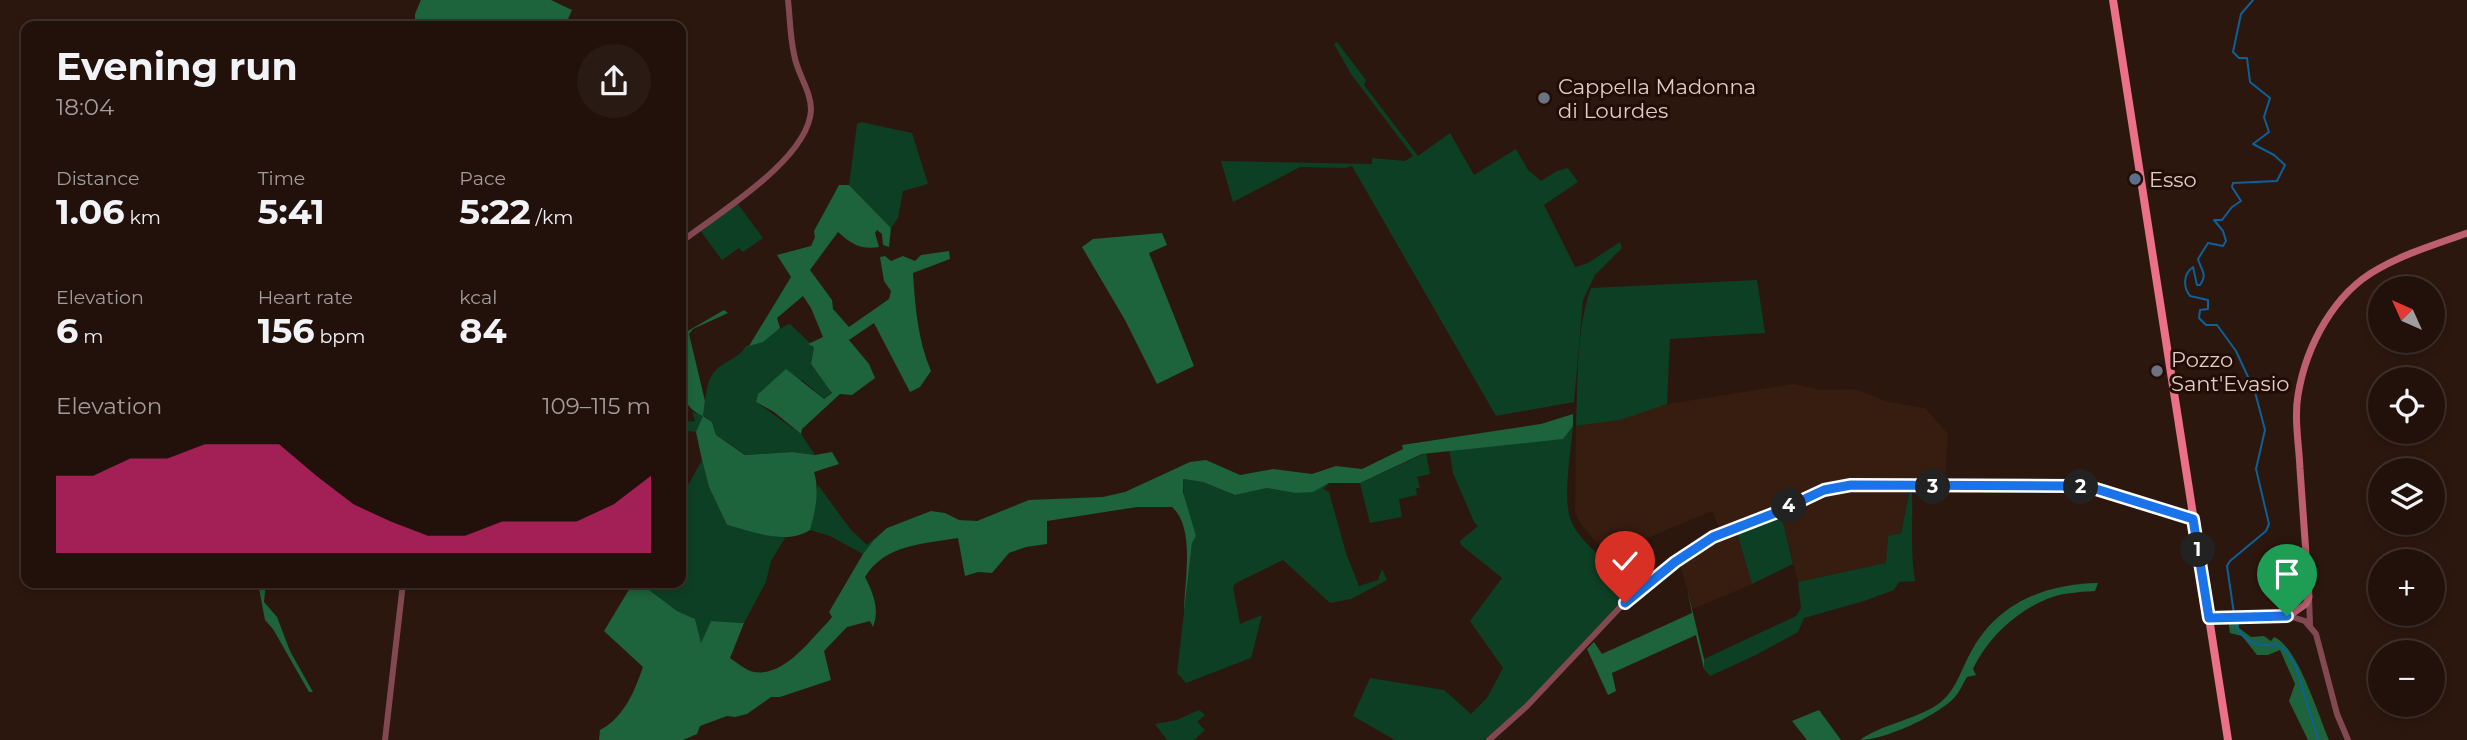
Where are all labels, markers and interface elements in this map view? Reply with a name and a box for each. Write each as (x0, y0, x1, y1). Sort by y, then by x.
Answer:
text: Evening run (56, 43, 298, 90)
button: share (577, 44, 651, 118)
place label: Cappella Madonna di Lourdes (1558, 74, 1756, 123)
marker: Cappella Madonna di Lourdes (1536, 90, 1552, 106)
text: 18:04 (56, 93, 114, 121)
text: Distance (56, 167, 139, 190)
text: Time (258, 167, 305, 190)
text: Pace (459, 167, 506, 190)
place label: Esso (2149, 167, 2197, 192)
marker: Esso (2127, 171, 2143, 187)
text: 1.06 (56, 190, 125, 233)
text: 5:41 (258, 190, 325, 233)
text: 5:22 (459, 190, 531, 233)
text: km (125, 206, 161, 229)
text: /km (531, 206, 573, 229)
north arrow (2368, 276, 2445, 354)
map controls (2368, 276, 2445, 717)
text: Elevation (56, 286, 144, 309)
text: Heart rate (258, 286, 353, 309)
text: kcal (459, 286, 497, 309)
text: 6 (56, 309, 78, 352)
text: 156 (258, 309, 315, 352)
text: 84 (459, 309, 507, 352)
text: m (78, 325, 103, 348)
text: bpm (315, 325, 365, 348)
place label: Pozzo Sant'Evasio (2171, 347, 2290, 396)
marker: Pozzo Sant'Evasio (2149, 363, 2165, 379)
button: locate (2368, 367, 2445, 444)
text: Elevation (56, 392, 162, 420)
text: 109–115 m (542, 392, 651, 420)
button: layers (2368, 458, 2445, 535)
pin: 3 (1916, 470, 1951, 504)
pin: 2 (2064, 470, 2098, 504)
text: 3 (1927, 475, 1938, 498)
text: 2 (2075, 475, 2086, 498)
pin: 4 (1772, 489, 1806, 524)
text: 4 (1782, 494, 1795, 517)
pin (1595, 531, 1655, 603)
pin: 1 (2180, 532, 2216, 568)
text: 1 (2194, 538, 2201, 561)
icon: check (1606, 542, 1644, 580)
pin (2257, 544, 2317, 616)
button: + (2368, 549, 2445, 626)
icon: arrive (2268, 555, 2306, 593)
button: − (2368, 640, 2445, 717)

